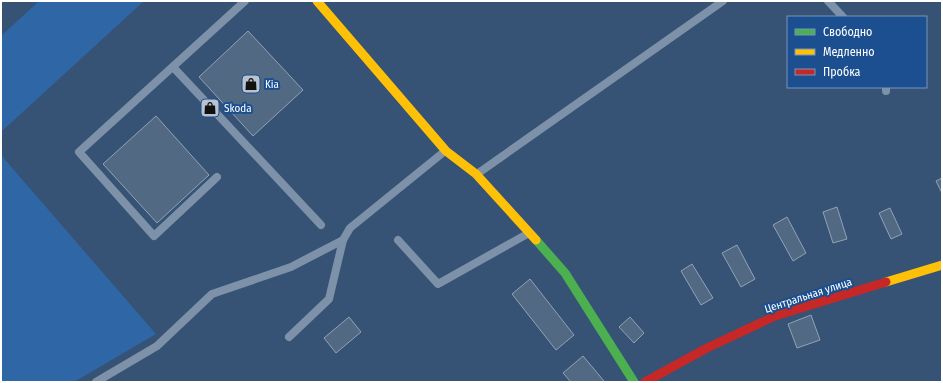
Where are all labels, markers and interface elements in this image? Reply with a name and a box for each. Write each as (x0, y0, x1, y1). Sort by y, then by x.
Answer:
legend (787, 16, 927, 88)
text: Свободно (823, 25, 872, 39)
text: Медленно (823, 45, 875, 59)
text: Пробка (823, 65, 861, 79)
shop icon: Kia (240, 73, 262, 95)
place label: Kia (265, 78, 279, 91)
shop icon: Skoda (199, 97, 221, 119)
place label: Skoda (224, 102, 252, 115)
street label: Центральная улица (763, 275, 854, 316)

